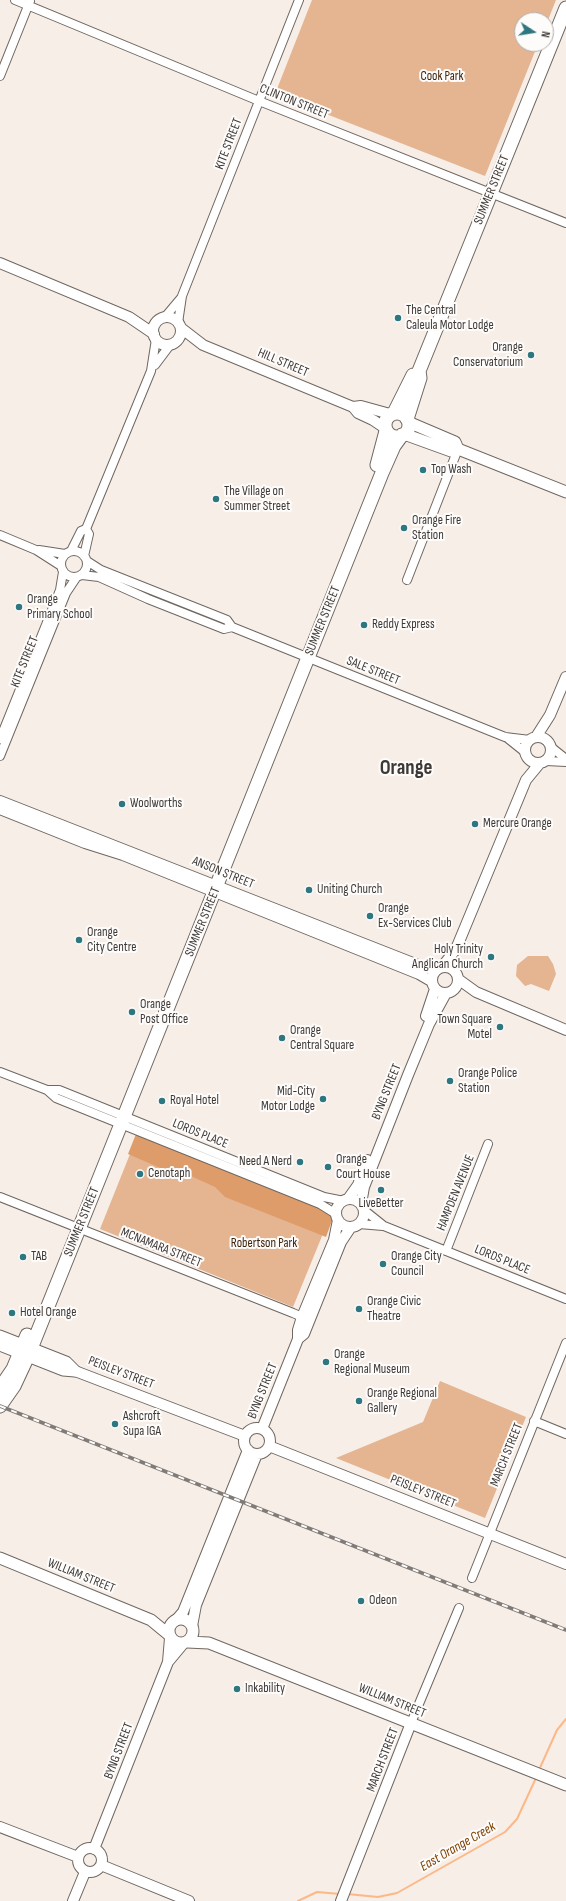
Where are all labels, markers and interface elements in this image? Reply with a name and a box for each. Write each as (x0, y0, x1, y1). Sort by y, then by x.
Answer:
north arrow (514, 12, 554, 52)
text: N (538, 30, 552, 39)
park label: Cook Park (420, 69, 464, 85)
street label: CLINTON STREET (257, 81, 331, 123)
street label: KITE STREET (212, 116, 246, 172)
street label: SUMMER STREET (471, 153, 513, 227)
place label: The Central Caleula Motor Lodge (406, 303, 494, 334)
marker: The Central Caleula Motor Lodge (393, 313, 403, 323)
place label: Orange Conservatorium (453, 340, 523, 371)
street label: HILL STREET (255, 345, 311, 381)
marker: Orange Conservatorium (526, 350, 536, 360)
place label: Top Wash (431, 462, 472, 478)
marker: Top Wash (418, 465, 428, 475)
place label: The Village on Summer Street (224, 484, 290, 515)
marker: The Village on Summer Street (211, 494, 221, 504)
place label: Orange Fire Station (412, 513, 461, 544)
marker: Orange Fire Station (399, 523, 409, 533)
street label: SUMMER STREET (302, 584, 344, 658)
place label: Orange Primary School (27, 592, 92, 623)
marker: Orange Primary School (14, 602, 24, 612)
place label: Reddy Express (372, 617, 435, 633)
marker: Reddy Express (359, 620, 369, 630)
street label: KITE STREET (8, 634, 42, 690)
street label: SALE STREET (344, 653, 402, 689)
district label: Orange (380, 756, 432, 782)
place label: Woolworths (130, 796, 182, 812)
marker: Woolworths (117, 799, 127, 809)
place label: Mercure Orange (483, 816, 552, 832)
marker: Mercure Orange (470, 819, 480, 829)
street label: ANSON STREET (190, 853, 256, 893)
place label: Uniting Church (317, 882, 382, 898)
street label: SUMMER STREET (182, 885, 224, 959)
marker: Uniting Church (304, 885, 314, 895)
place label: Orange Ex-Services Club (378, 901, 452, 932)
marker: Orange Ex-Services Club (365, 911, 375, 921)
place label: Orange City Centre (87, 925, 137, 956)
marker: Orange City Centre (74, 935, 84, 945)
place label: Holy Trinity Anglican Church (412, 942, 483, 973)
marker: Holy Trinity Anglican Church (486, 952, 496, 962)
place label: Orange Post Office (140, 997, 188, 1028)
marker: Orange Post Office (127, 1007, 137, 1017)
place label: Town Square Motel (437, 1012, 492, 1043)
marker: Town Square Motel (495, 1022, 505, 1032)
place label: Orange Central Square (290, 1023, 354, 1054)
marker: Orange Central Square (277, 1033, 287, 1043)
street label: BYNG STREET (369, 1062, 405, 1122)
place label: Orange Police Station (458, 1066, 517, 1097)
marker: Orange Police Station (445, 1076, 455, 1086)
place label: Mid-City Motor Lodge (261, 1084, 315, 1115)
place label: Royal Hotel (170, 1093, 219, 1109)
marker: Mid-City Motor Lodge (318, 1094, 328, 1104)
marker: Royal Hotel (157, 1096, 167, 1106)
street label: LORDS PLACE (170, 1116, 230, 1152)
place label: Orange Court House (336, 1152, 390, 1183)
street label: HAMPDEN AVENUE (434, 1153, 478, 1233)
place label: Need A Nerd (239, 1154, 292, 1170)
marker: Need A Nerd (295, 1157, 305, 1167)
marker: Orange Court House (323, 1162, 333, 1172)
place label: Cenotaph (148, 1166, 190, 1182)
marker: Cenotaph (135, 1169, 145, 1179)
street label: SUMMER STREET (61, 1185, 103, 1259)
marker: LiveBetter (376, 1185, 386, 1195)
place label: LiveBetter (358, 1196, 404, 1212)
street label: MCNAMARA STREET (118, 1225, 204, 1271)
park label: Robertson Park (231, 1236, 297, 1252)
street label: LORDS PLACE (472, 1242, 532, 1278)
place label: TAB (31, 1249, 47, 1265)
place label: Orange City Council (391, 1249, 442, 1280)
marker: TAB (18, 1252, 28, 1262)
marker: Orange City Council (378, 1259, 388, 1269)
place label: Orange Civic Theatre (367, 1294, 421, 1325)
marker: Orange Civic Theatre (354, 1304, 364, 1314)
place label: Hotel Orange (20, 1305, 76, 1321)
marker: Hotel Orange (7, 1308, 17, 1318)
place label: Orange Regional Museum (334, 1347, 410, 1378)
street label: PEISLEY STREET (86, 1353, 156, 1393)
marker: Orange Regional Museum (321, 1357, 331, 1367)
street label: BYNG STREET (245, 1361, 281, 1421)
place label: Orange Regional Gallery (367, 1386, 437, 1417)
marker: Orange Regional Gallery (354, 1396, 364, 1406)
place label: Ashcroft Supa IGA (123, 1409, 161, 1440)
marker: Ashcroft Supa IGA (110, 1419, 120, 1429)
street label: MARCH STREET (487, 1421, 527, 1489)
street label: PEISLEY STREET (388, 1472, 458, 1512)
street label: WILLIAM STREET (45, 1555, 117, 1597)
place label: Odeon (369, 1593, 397, 1609)
marker: Odeon (356, 1596, 366, 1606)
street label: WILLIAM STREET (356, 1680, 428, 1722)
place label: Inkability (245, 1681, 285, 1697)
marker: Inkability (232, 1684, 242, 1694)
street label: BYNG STREET (101, 1721, 137, 1781)
street label: MARCH STREET (364, 1726, 402, 1794)
water label: East Orange Creek (417, 1819, 499, 1875)

